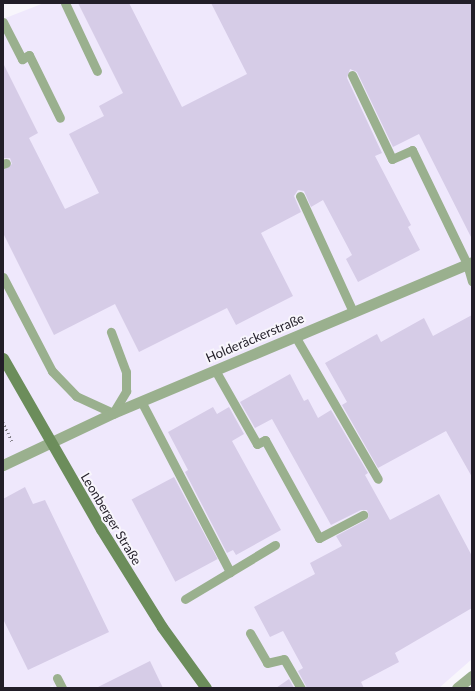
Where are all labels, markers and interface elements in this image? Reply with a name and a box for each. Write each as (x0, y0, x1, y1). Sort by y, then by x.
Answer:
street label: Holderäckerstraße (204, 310, 306, 366)
street label: Leonberger Straße (77, 470, 145, 568)

